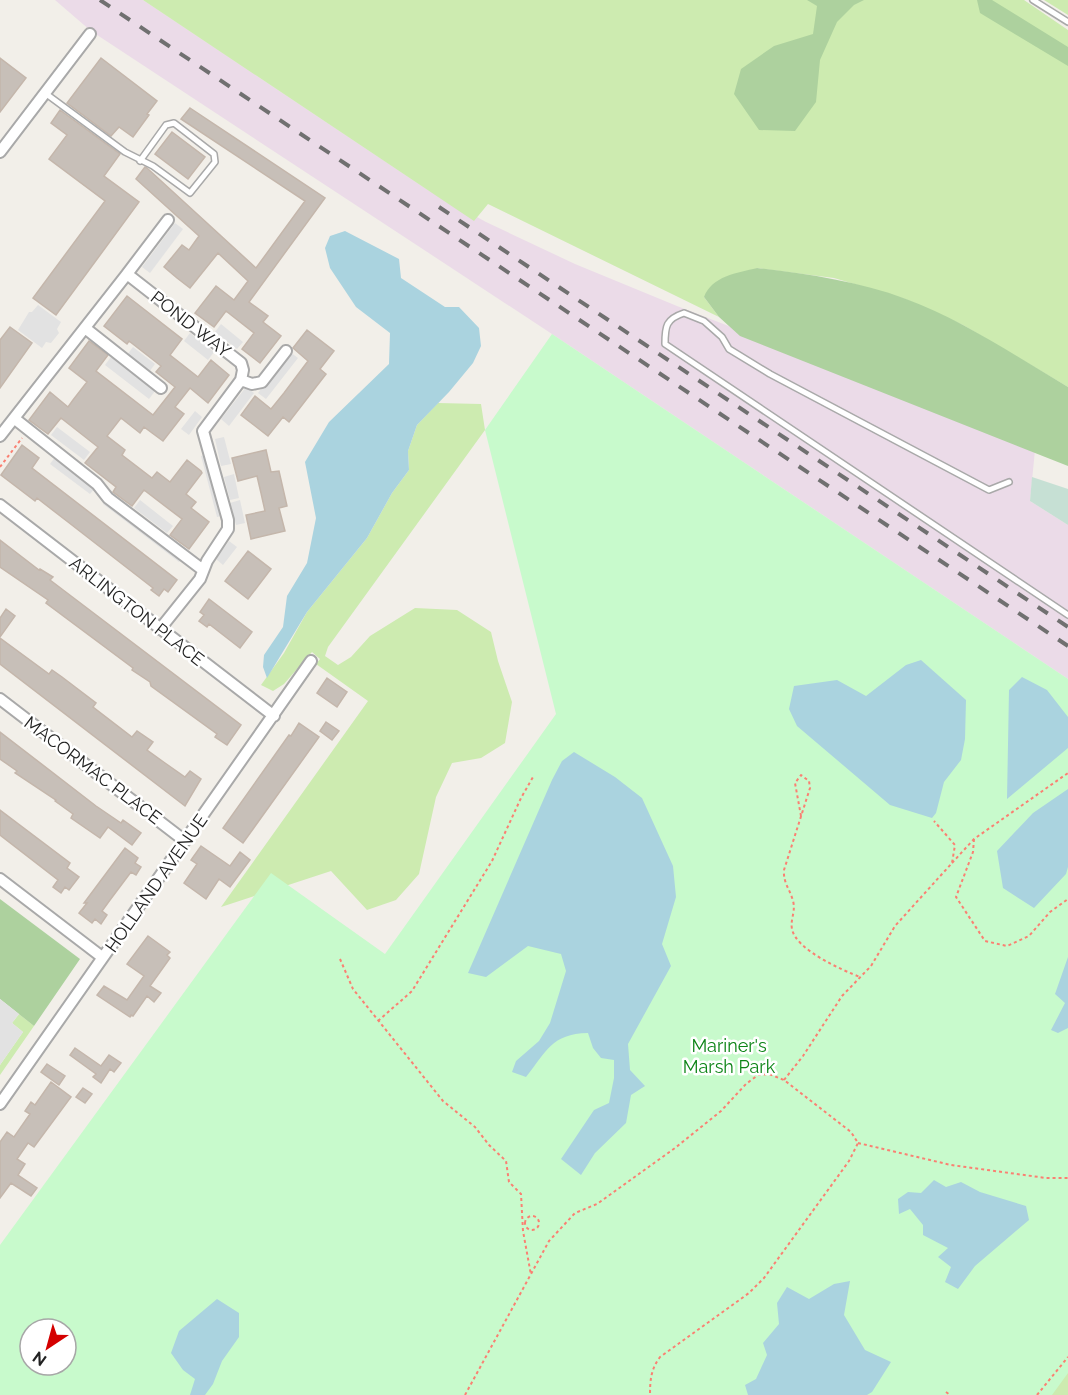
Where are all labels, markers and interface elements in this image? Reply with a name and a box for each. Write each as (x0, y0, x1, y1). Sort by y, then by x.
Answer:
street label: POND WAY (147, 286, 235, 362)
street label: ARLINGTON PLACE (66, 552, 208, 670)
street label: MACORMAC PLACE (20, 712, 166, 828)
street label: HOLLAND AVENUE (101, 810, 212, 956)
park label: Mariner's Marsh Park (683, 1035, 776, 1077)
north arrow (18, 1317, 78, 1377)
text: N (29, 1347, 50, 1370)

